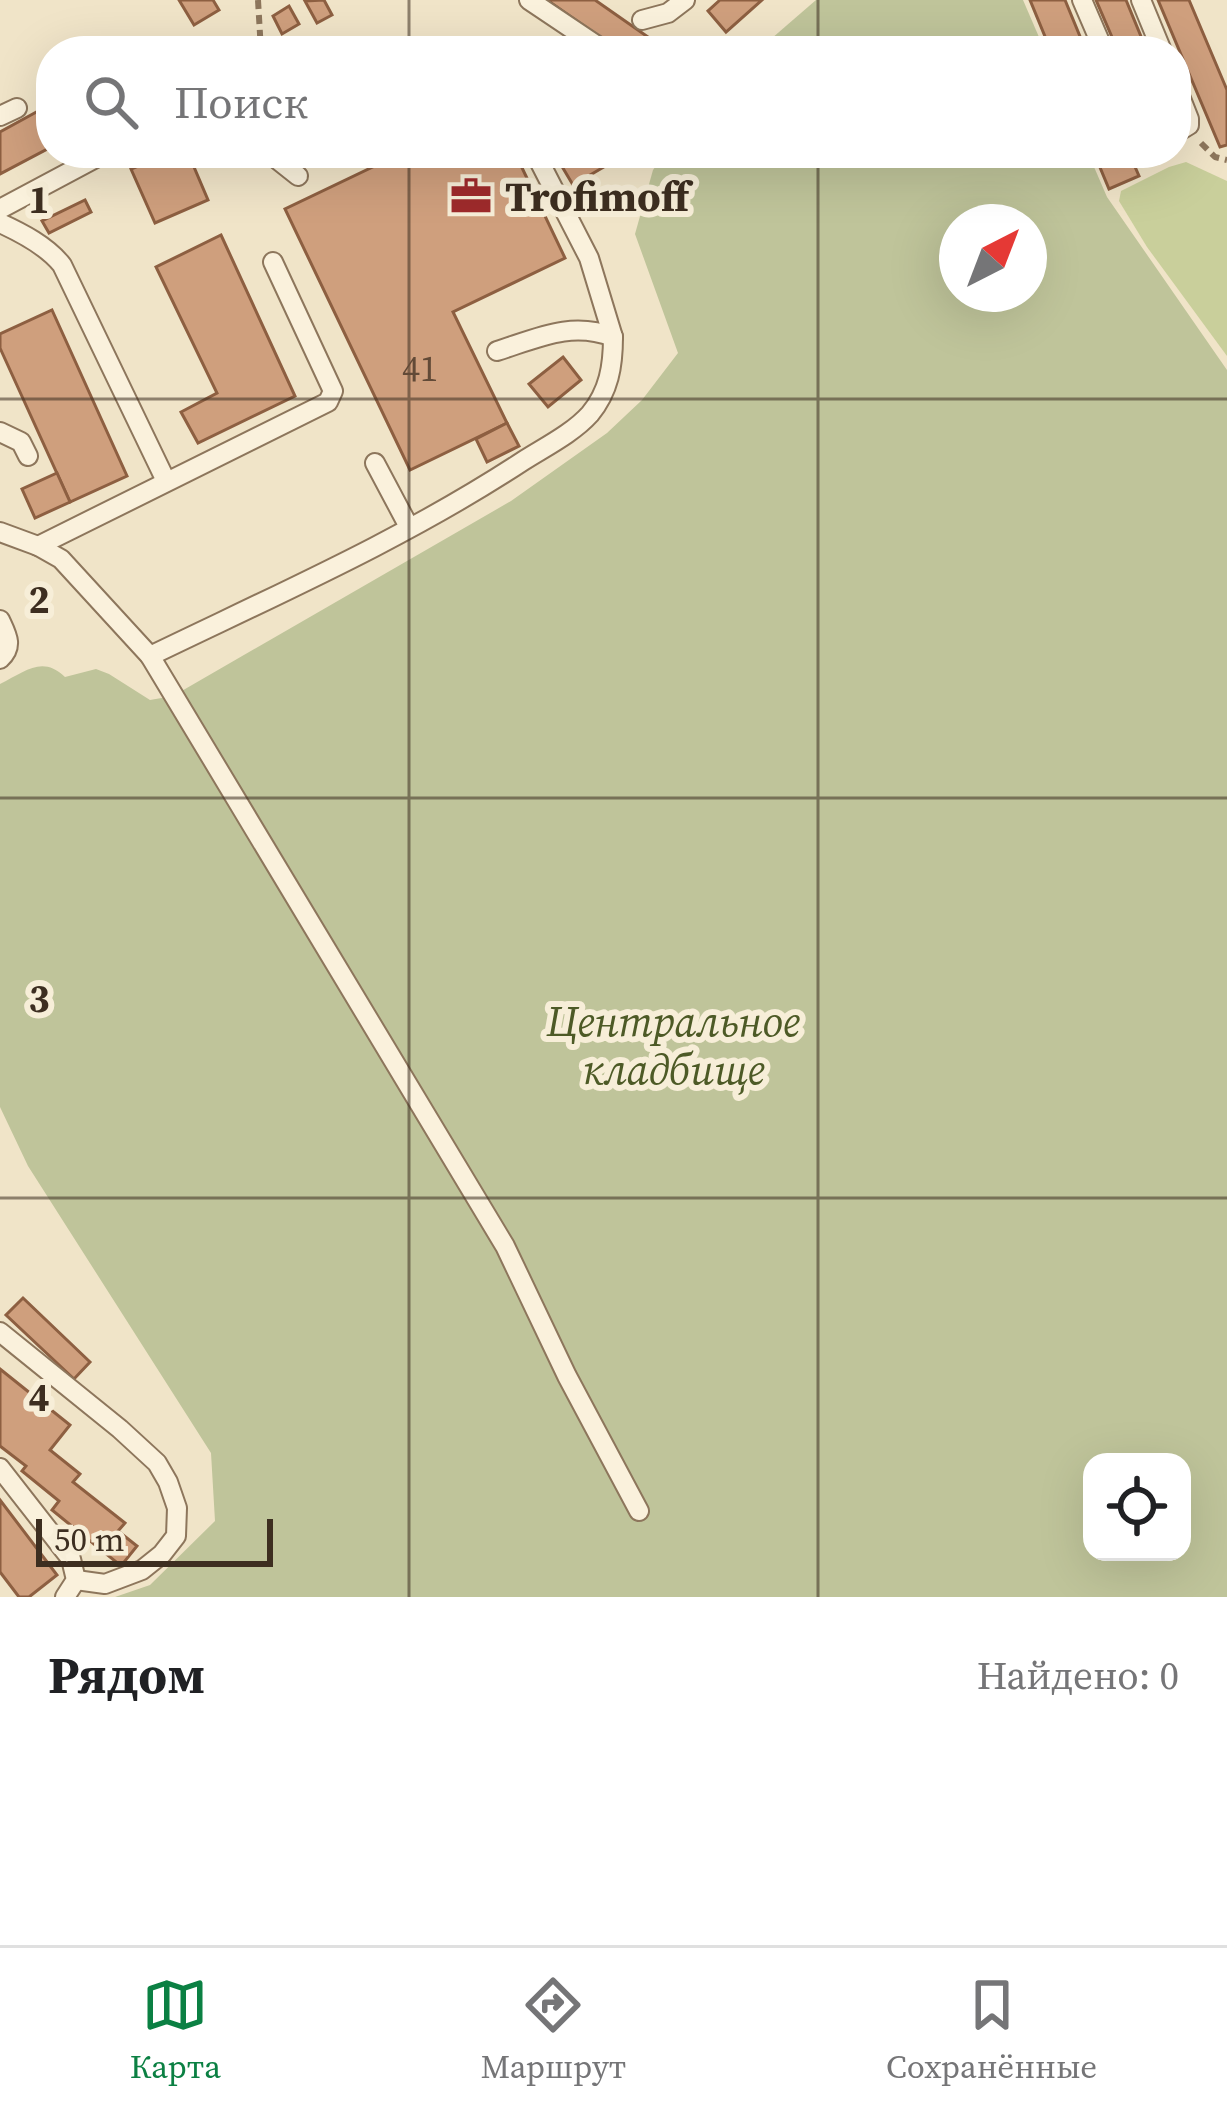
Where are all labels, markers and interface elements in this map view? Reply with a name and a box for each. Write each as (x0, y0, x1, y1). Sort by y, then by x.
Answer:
search box (36, 36, 1191, 168)
icon: search (78, 69, 144, 135)
text: Поиск (174, 71, 308, 133)
place label: Trofimoff (505, 167, 694, 225)
text: 1 (28, 173, 50, 226)
office icon: Trofimoff (448, 173, 494, 219)
north arrow (939, 204, 1047, 312)
house number: 41 (402, 344, 438, 393)
text: 2 (28, 573, 50, 626)
text: 3 (28, 972, 50, 1025)
park label: Центральное кладбище (546, 992, 800, 1098)
text: 4 (28, 1371, 50, 1424)
map controls (1083, 1453, 1191, 1561)
button: locate (1083, 1453, 1191, 1561)
scale bar (36, 1513, 273, 1566)
text: 50 m (54, 1517, 124, 1562)
text: Рядом (48, 1640, 205, 1710)
text: Найдено: 0 (977, 1649, 1179, 1702)
tab: Карта (130, 1972, 221, 2089)
tab: Маршрут (481, 1972, 626, 2089)
tab: Сохранённые (886, 1972, 1097, 2089)

